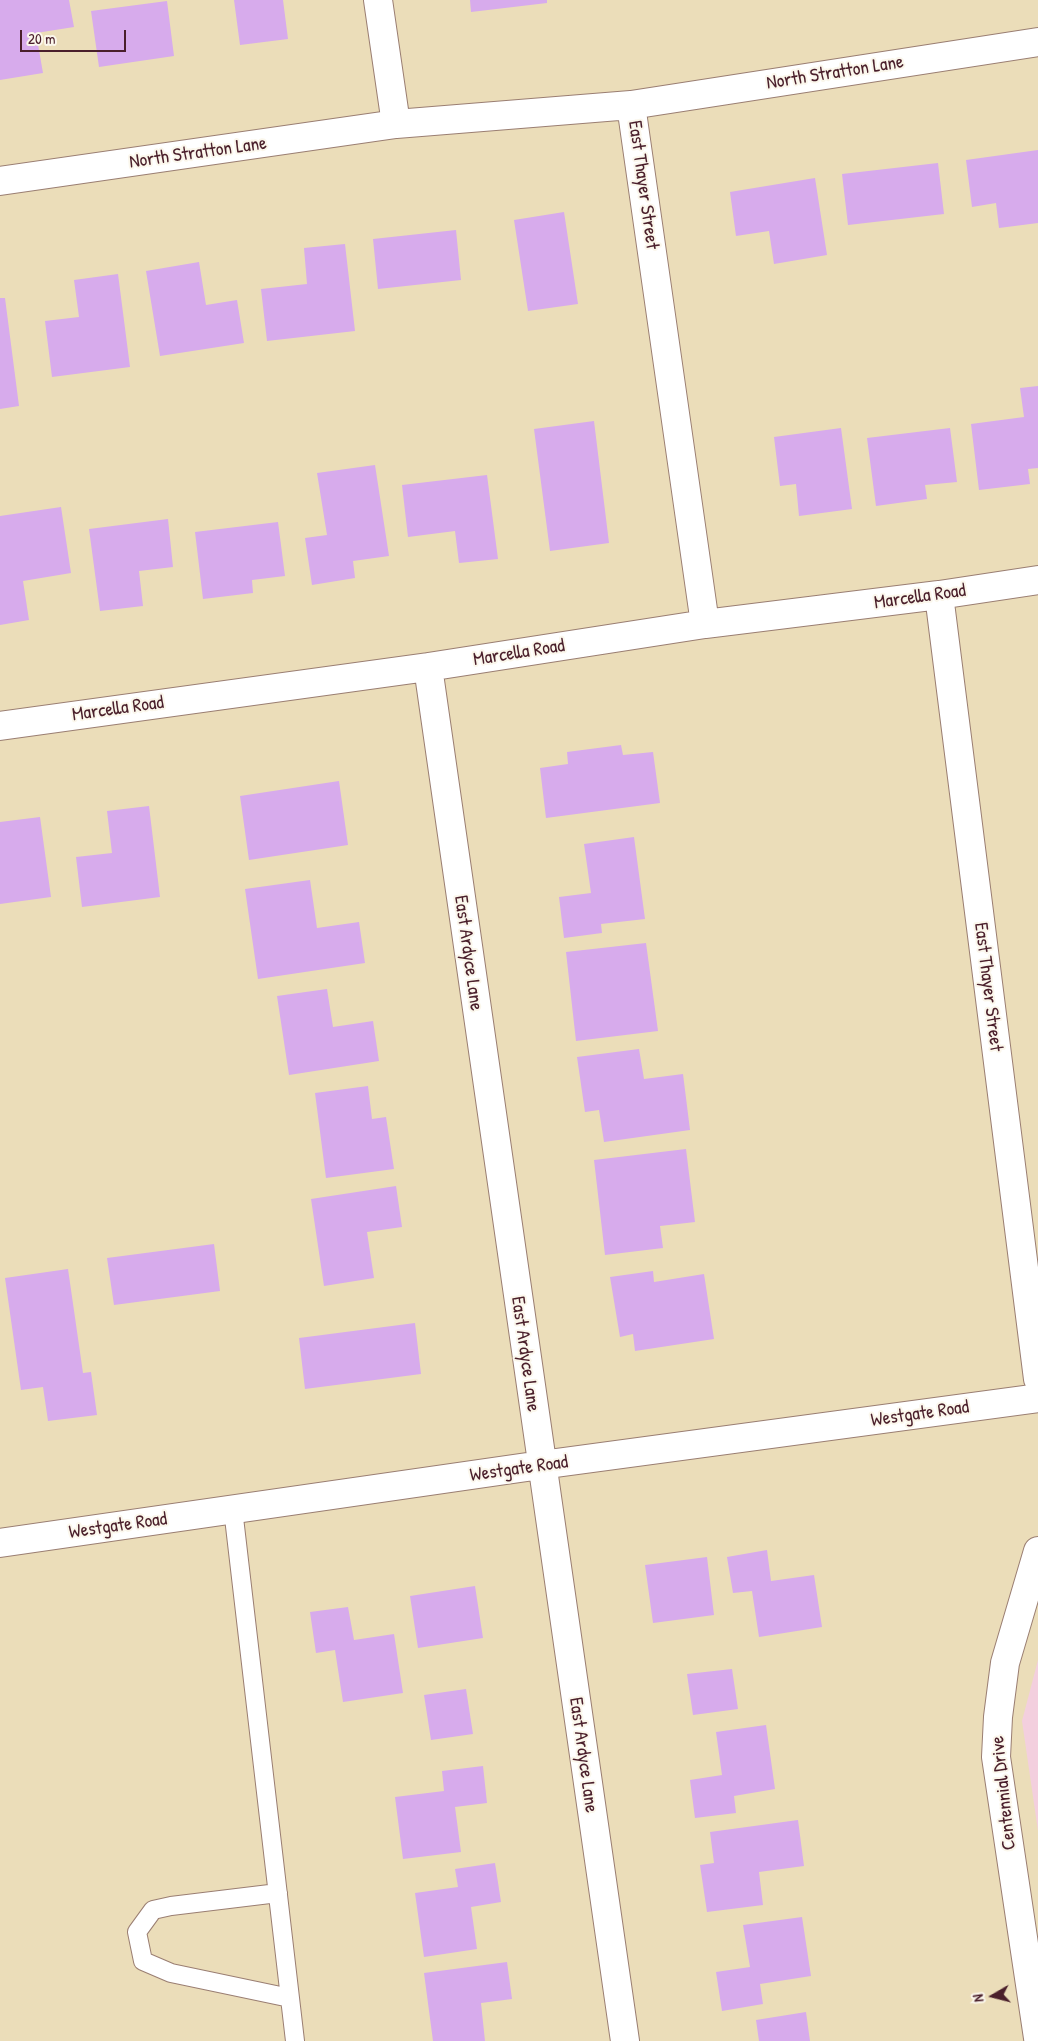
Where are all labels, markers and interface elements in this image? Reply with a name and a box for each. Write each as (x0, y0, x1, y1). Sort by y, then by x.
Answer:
scale bar (22, 20, 129, 52)
text: 20 m (28, 28, 55, 49)
street label: North Stratton Lane (765, 51, 905, 95)
street label: East Thayer Street (623, 119, 663, 251)
street label: North Stratton Lane (128, 132, 268, 174)
street label: Marcella Road (873, 579, 967, 615)
street label: Marcella Road (472, 635, 566, 671)
street label: Marcella Road (71, 691, 165, 727)
street label: East Ardyce Lane (449, 894, 487, 1012)
street label: East Thayer Street (969, 921, 1007, 1053)
street label: East Ardyce Lane (506, 1295, 544, 1413)
street label: Westgate Road (870, 1396, 970, 1432)
street label: Westgate Road (469, 1451, 569, 1487)
street label: Westgate Road (68, 1508, 168, 1544)
street label: East Ardyce Lane (564, 1696, 602, 1814)
street label: Centennial Drive (987, 1735, 1021, 1851)
north arrow (968, 1971, 1018, 2021)
text: N (968, 1993, 988, 2003)

